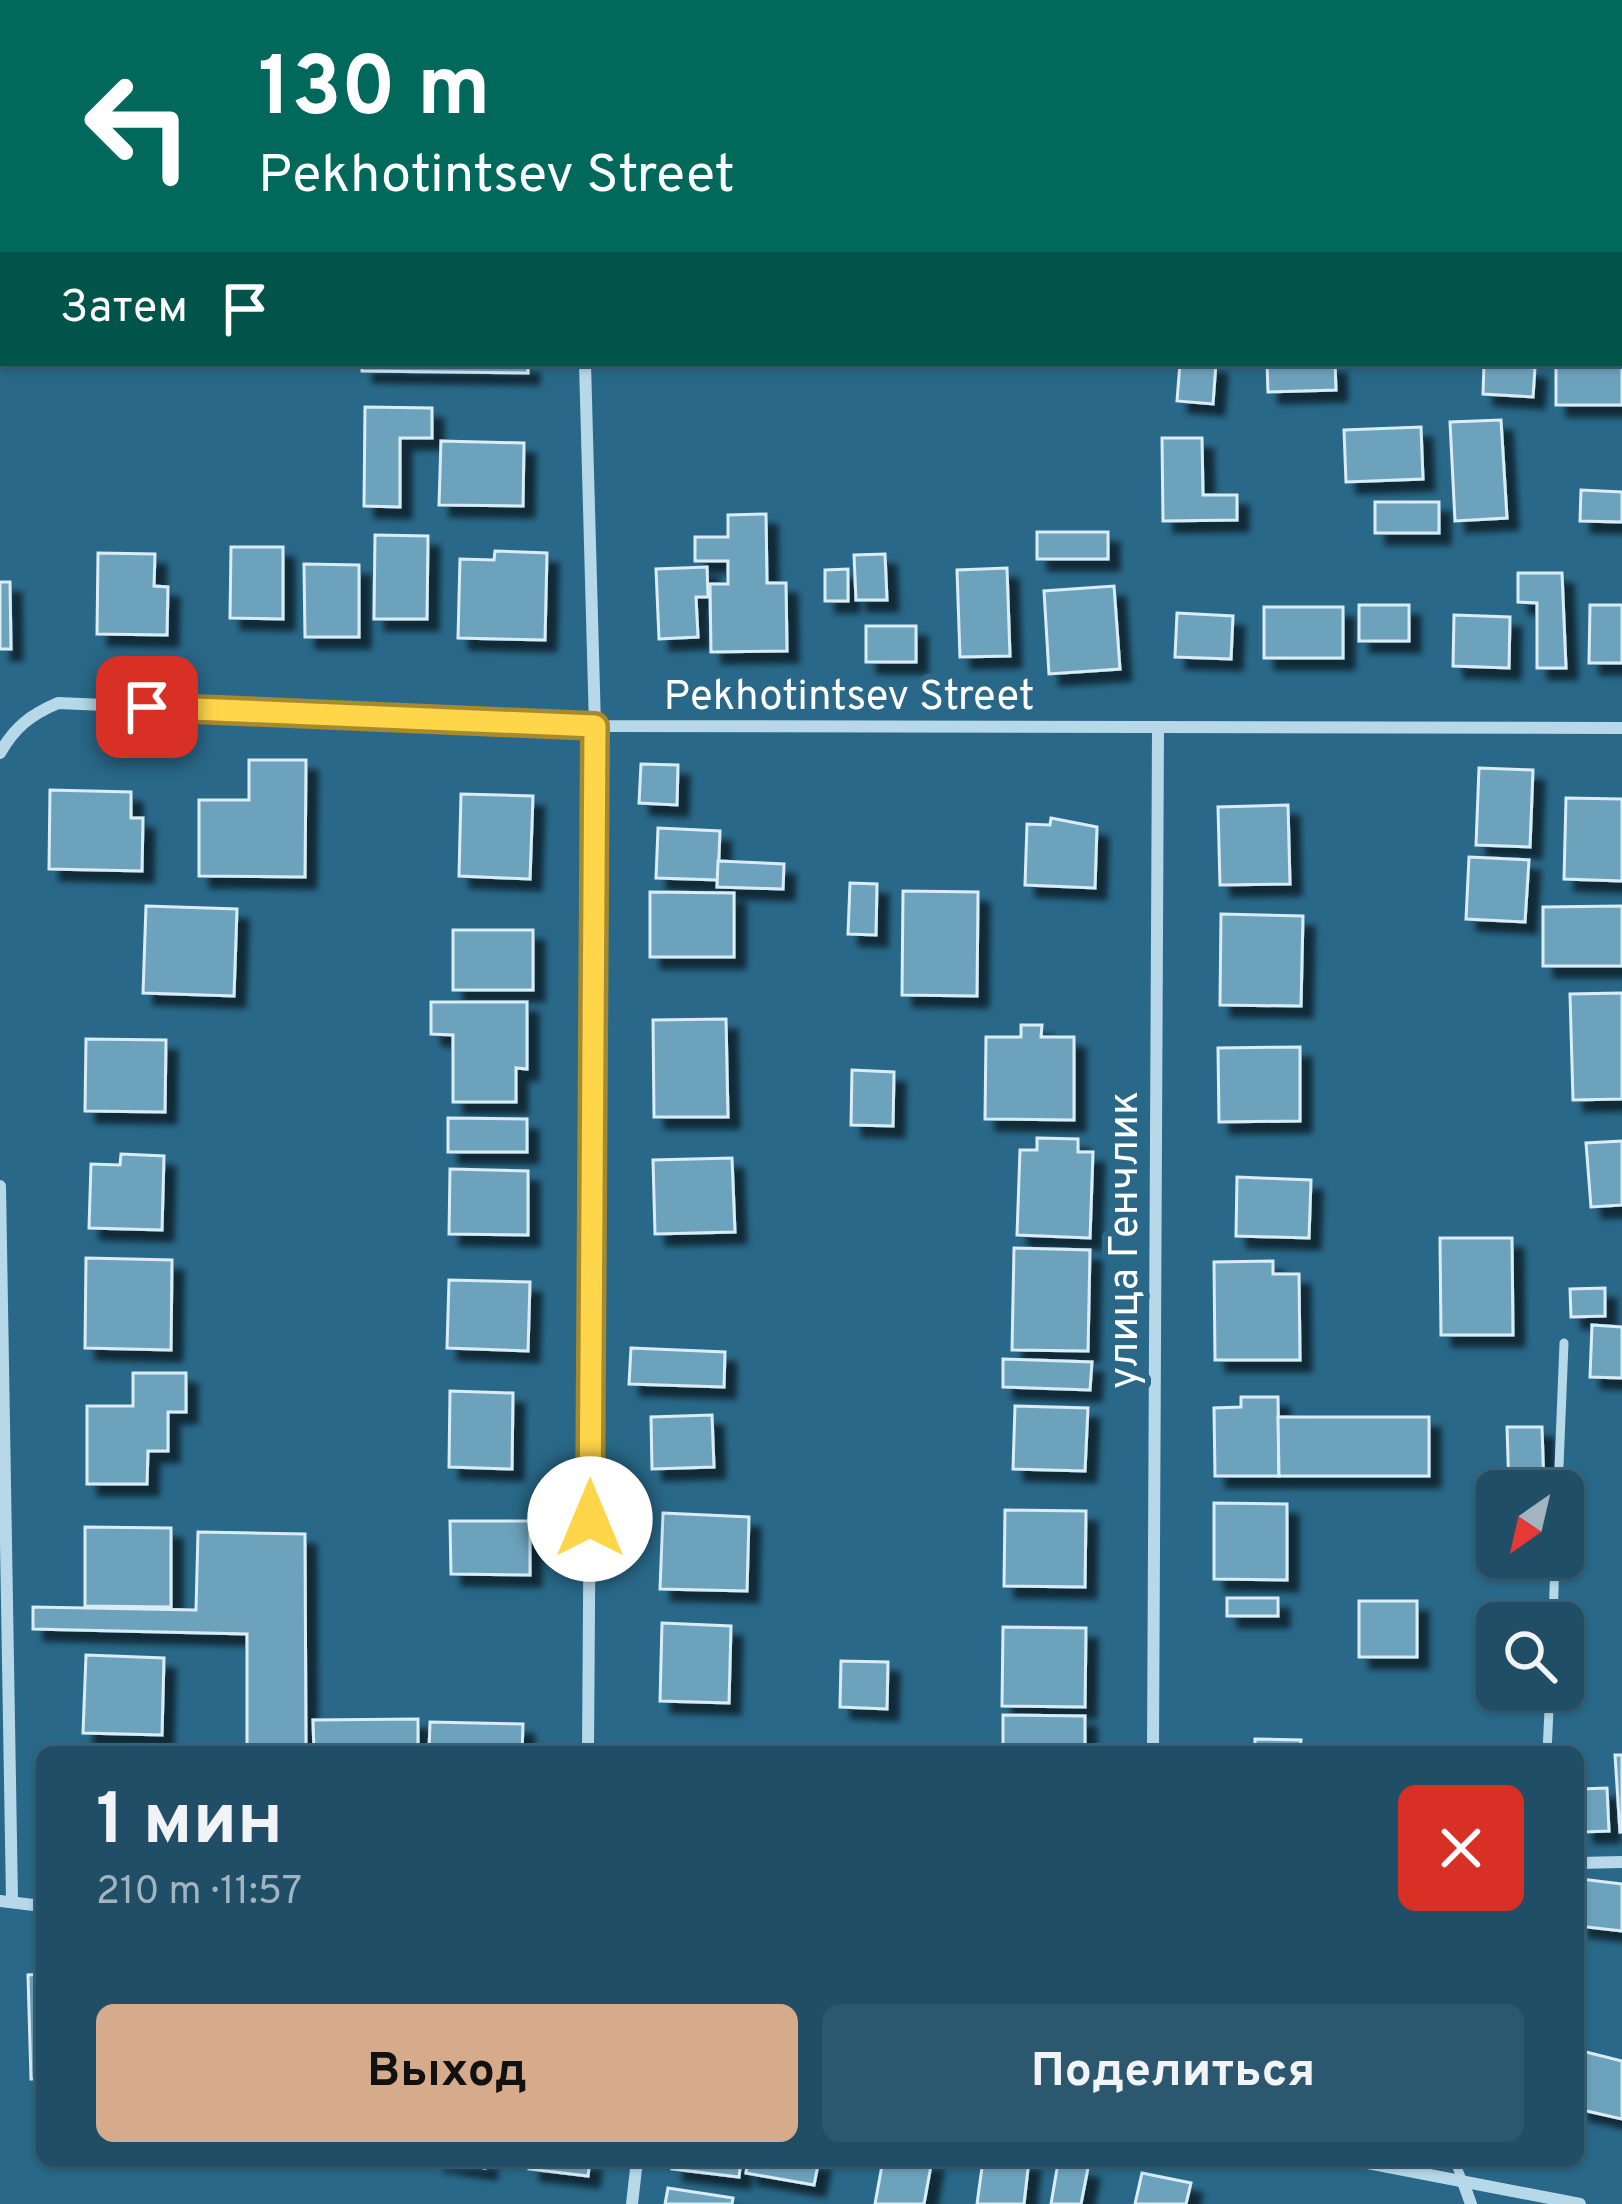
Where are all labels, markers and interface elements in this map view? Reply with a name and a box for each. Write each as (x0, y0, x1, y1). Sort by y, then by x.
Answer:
text: 130 m (258, 39, 490, 145)
icon: left (60, 48, 216, 204)
text: Pekhotintsev Street (258, 143, 735, 212)
icon: arrive (212, 276, 278, 342)
text: Затем (60, 281, 188, 338)
pin (96, 656, 198, 758)
street label: Pekhotintsev Street (663, 672, 1035, 725)
icon: arrive (114, 674, 180, 740)
street label: улица Генчлик (1100, 1091, 1153, 1389)
position arrow (527, 1456, 653, 1582)
north arrow (1476, 1470, 1584, 1578)
map controls (1476, 1470, 1584, 1710)
button: search (1476, 1602, 1584, 1710)
text: 1 мин (96, 1778, 283, 1870)
button: close (1398, 1785, 1524, 1911)
text: 210 m · 11:57 (96, 1869, 302, 1918)
button: Выход (96, 2004, 798, 2142)
button: Поделиться (822, 2004, 1524, 2142)

